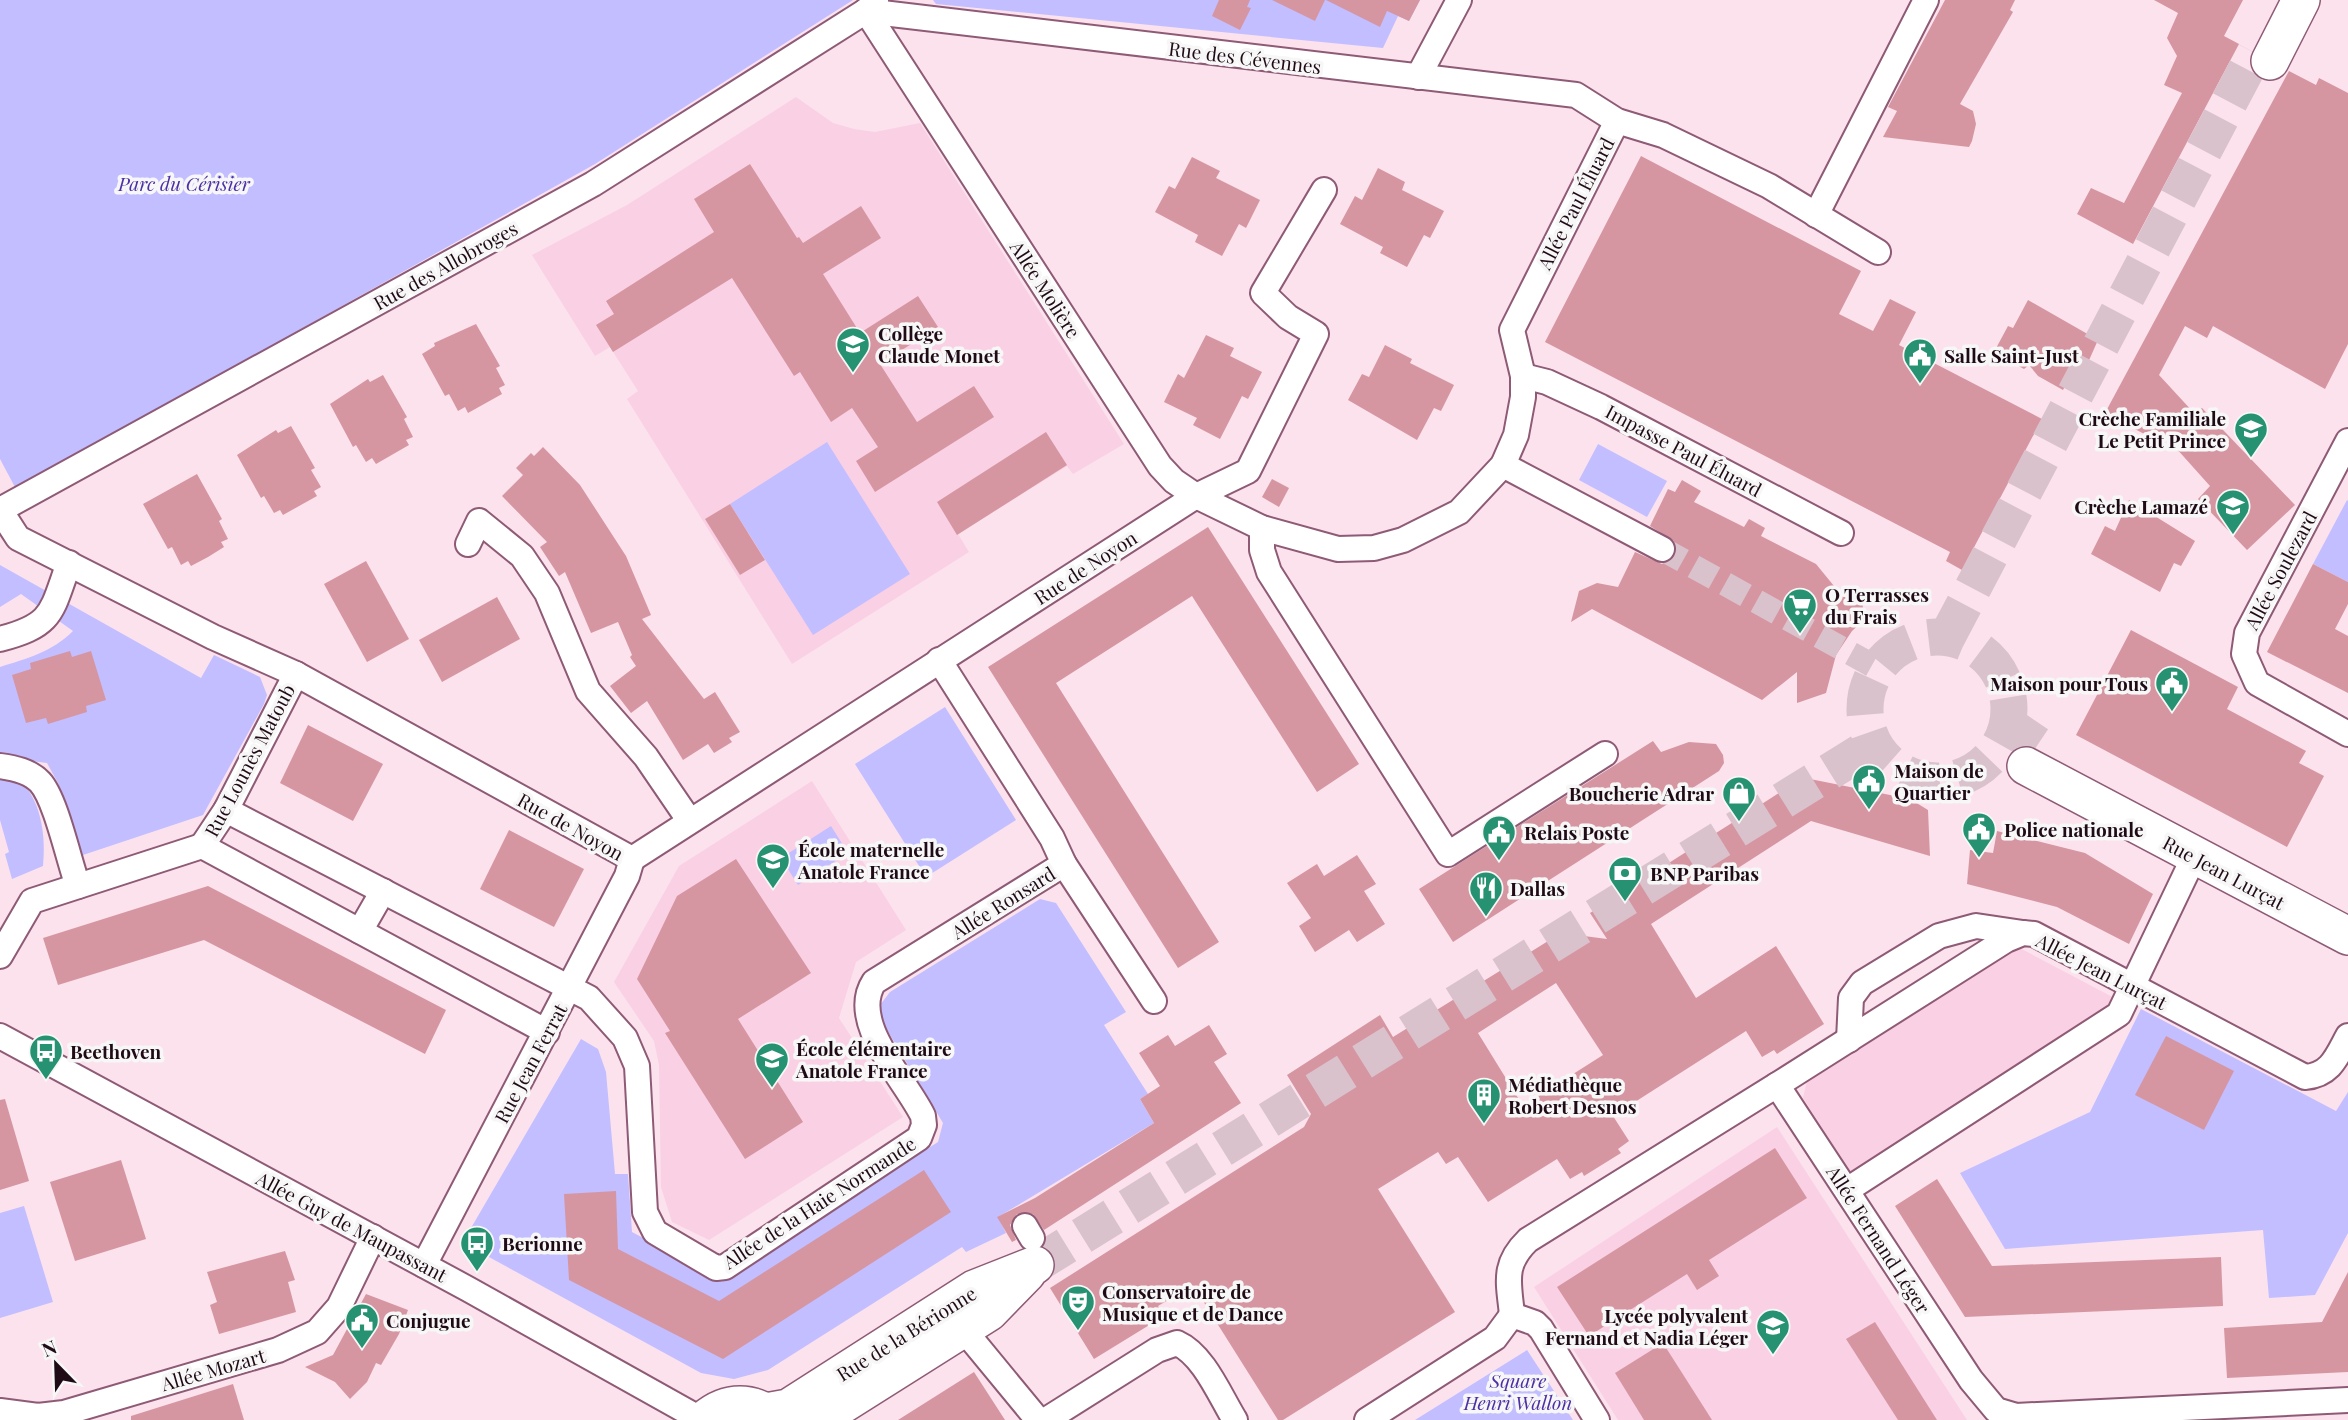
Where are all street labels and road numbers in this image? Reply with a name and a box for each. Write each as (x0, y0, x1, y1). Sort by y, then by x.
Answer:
street label: Rue des Cévennes (1167, 35, 1323, 79)
street label: Allée Paul Éluard (1530, 133, 1619, 274)
street label: Rue des Allobroges (368, 215, 522, 315)
street label: Allée Molière (1004, 234, 1087, 343)
street label: Impasse Paul Éluard (1601, 398, 1767, 502)
street label: Allée Soulezard (2237, 506, 2322, 635)
street label: Rue de Noyon (1029, 524, 1142, 610)
street label: Rue Lounès Matoub (198, 679, 300, 841)
street label: Rue de Noyon (513, 786, 629, 866)
street label: Rue Jean Lurçat (2159, 829, 2290, 915)
street label: Allée Ronsard (945, 860, 1060, 945)
street label: Allée Jean Lurçat (2031, 926, 2172, 1015)
street label: Rue Jean Ferrat (488, 998, 573, 1127)
street label: Allée de la Haie Normande (717, 1130, 920, 1275)
street label: Allée Fernand Léger (1821, 1159, 1937, 1319)
street label: Allée Guy de Maupassant (251, 1164, 452, 1287)
street label: Rue de la Bérionne (831, 1280, 981, 1386)
street label: Allée Mozart (157, 1342, 268, 1397)

